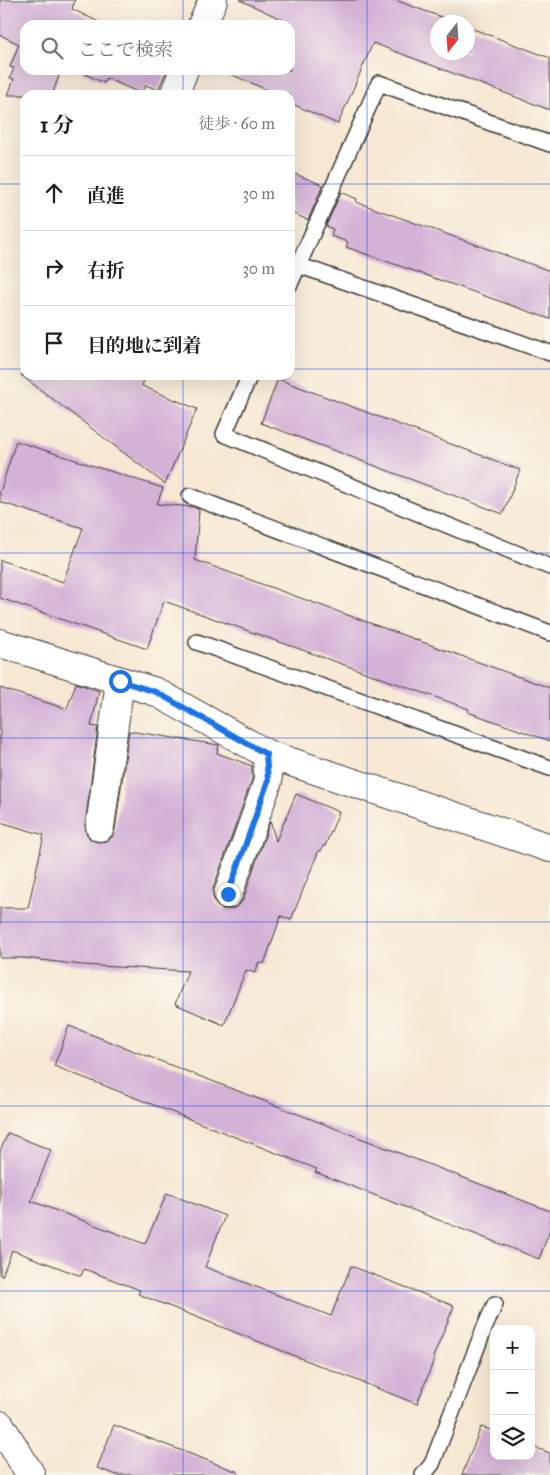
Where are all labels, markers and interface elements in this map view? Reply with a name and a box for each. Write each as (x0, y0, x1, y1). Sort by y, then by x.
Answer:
north arrow (430, 15, 475, 60)
search box (20, 20, 295, 75)
icon: search (38, 34, 66, 62)
text: ここで検索 (78, 38, 173, 61)
text: 1 分 (40, 112, 74, 138)
text: 徒歩 · 60 m (198, 114, 275, 133)
icon: ahead (40, 179, 68, 207)
text: 直進 (87, 184, 125, 207)
text: 30 m (242, 184, 275, 203)
icon: right (40, 254, 68, 282)
text: 右折 (87, 259, 125, 282)
text: 30 m (242, 259, 275, 278)
icon: arrive (40, 329, 68, 357)
text: 目的地に到着 (87, 334, 201, 357)
route start (109, 670, 132, 693)
route end (217, 883, 240, 906)
map controls (490, 1325, 535, 1460)
button: + (490, 1325, 535, 1370)
button: − (490, 1370, 535, 1415)
button: layers (490, 1415, 535, 1460)

